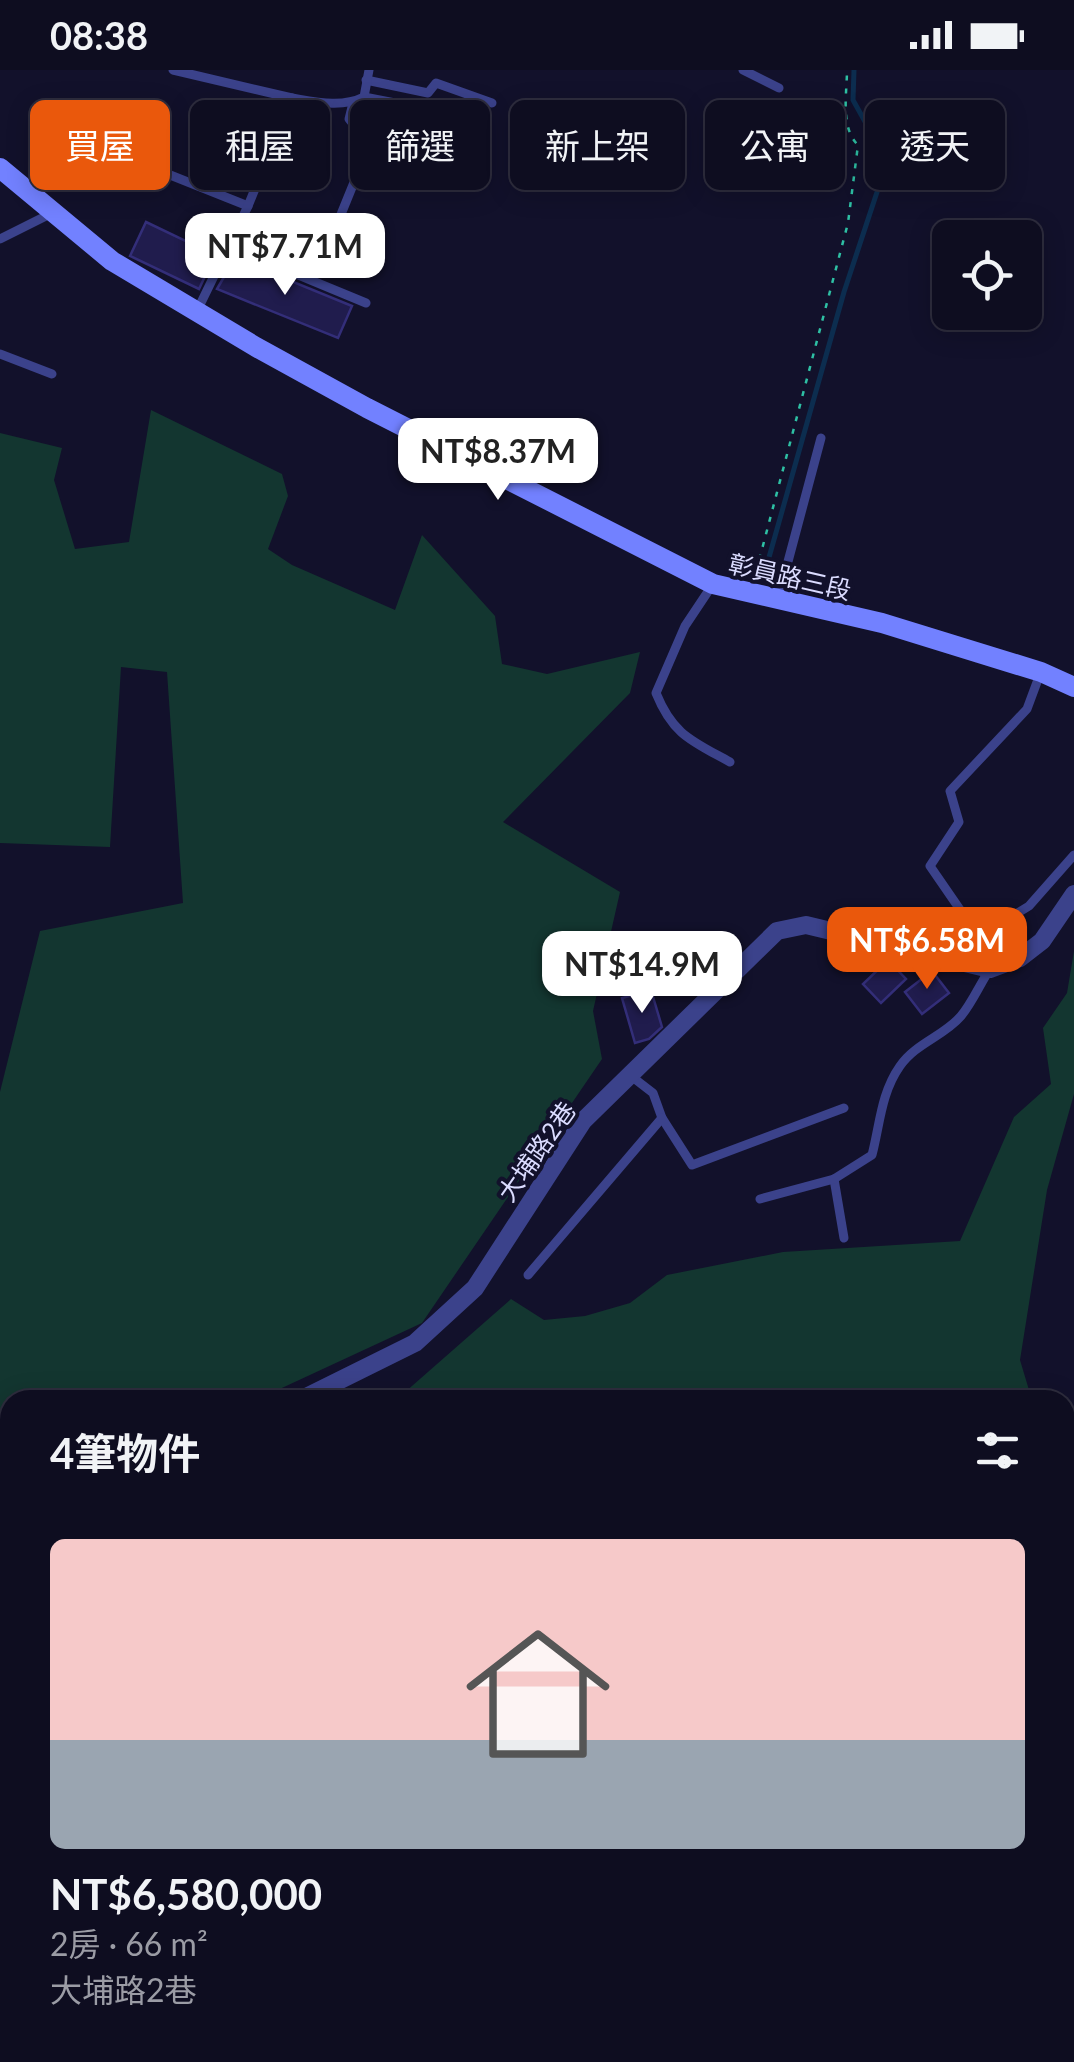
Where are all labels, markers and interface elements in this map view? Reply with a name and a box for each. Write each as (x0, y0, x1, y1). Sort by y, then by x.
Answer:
text: 08:38 (50, 12, 148, 58)
chip: 買屋 (30, 100, 170, 190)
chip: 租屋 (190, 100, 330, 190)
chip: 篩選 (350, 100, 490, 190)
chip: 新上架 (510, 100, 685, 190)
chip: 公寓 (705, 100, 845, 190)
chip: 透天 (865, 100, 1005, 190)
pin: NT$7.71M (182, 213, 388, 298)
map controls (932, 220, 1042, 330)
button: locate (932, 220, 1042, 330)
text: NT$7.71M (207, 226, 363, 265)
pin: NT$8.37M (395, 418, 601, 503)
text: NT$8.37M (420, 431, 576, 470)
street label: 彰員路三段 (726, 547, 854, 605)
pin: NT$6.58M (824, 907, 1030, 992)
text: NT$6.58M (849, 920, 1005, 959)
pin: NT$14.9M (539, 931, 745, 1016)
text: NT$14.9M (564, 944, 720, 983)
street label: 大埔路2巷 (491, 1095, 581, 1207)
icon: filters (970, 1423, 1025, 1478)
text: 4筆物件 (50, 1428, 200, 1478)
icon: home (448, 1604, 628, 1784)
text: NT$6,580,000 (50, 1869, 322, 1919)
text: 2房 · 66 m² (50, 1924, 208, 1963)
text: 大埔路2巷 (50, 1970, 197, 2009)

